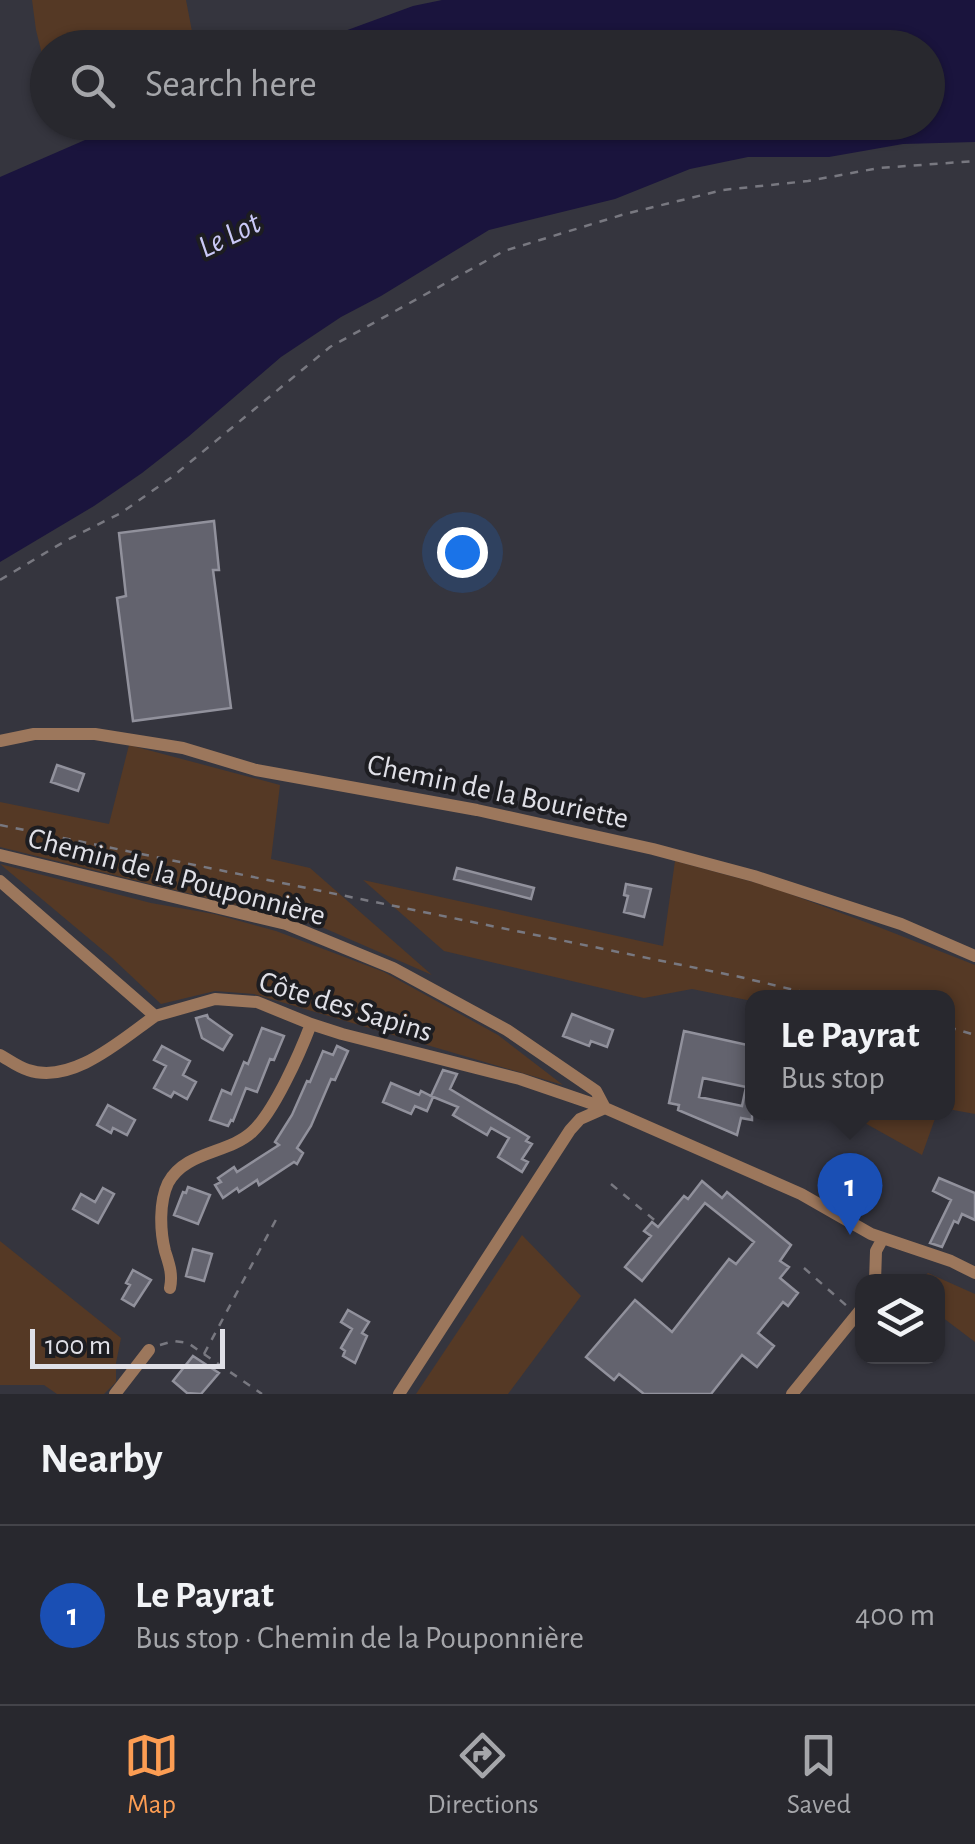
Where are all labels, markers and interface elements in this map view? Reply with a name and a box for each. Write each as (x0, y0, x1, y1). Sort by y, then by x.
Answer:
search box (30, 30, 945, 140)
icon: search (65, 58, 120, 113)
text: Search here (145, 66, 317, 104)
water label: Le Lot (193, 206, 266, 264)
your location (437, 527, 488, 578)
street label: Chemin de la Bouriette (365, 750, 631, 834)
street label: Chemin de la Pouponnière (25, 823, 329, 931)
street label: Côte des Sapins (255, 966, 436, 1048)
popup (745, 990, 955, 1120)
text: Le Payrat (781, 1017, 919, 1055)
text: Bus stop (781, 1062, 885, 1094)
pin: 1 (818, 1152, 882, 1235)
map controls (855, 1274, 945, 1364)
button: layers (855, 1274, 945, 1364)
scale bar (30, 1324, 225, 1368)
text: 100 m (45, 1332, 111, 1360)
text: Nearby (40, 1438, 163, 1480)
text: Le Payrat (135, 1577, 274, 1615)
text: 1 (67, 1599, 78, 1631)
text: 400 m (855, 1599, 935, 1631)
text: Bus stop · Chemin de la Pouponnière (135, 1622, 584, 1654)
tab: Map (124, 1728, 179, 1822)
tab: Directions (427, 1728, 539, 1822)
tab: Saved (787, 1728, 851, 1822)

